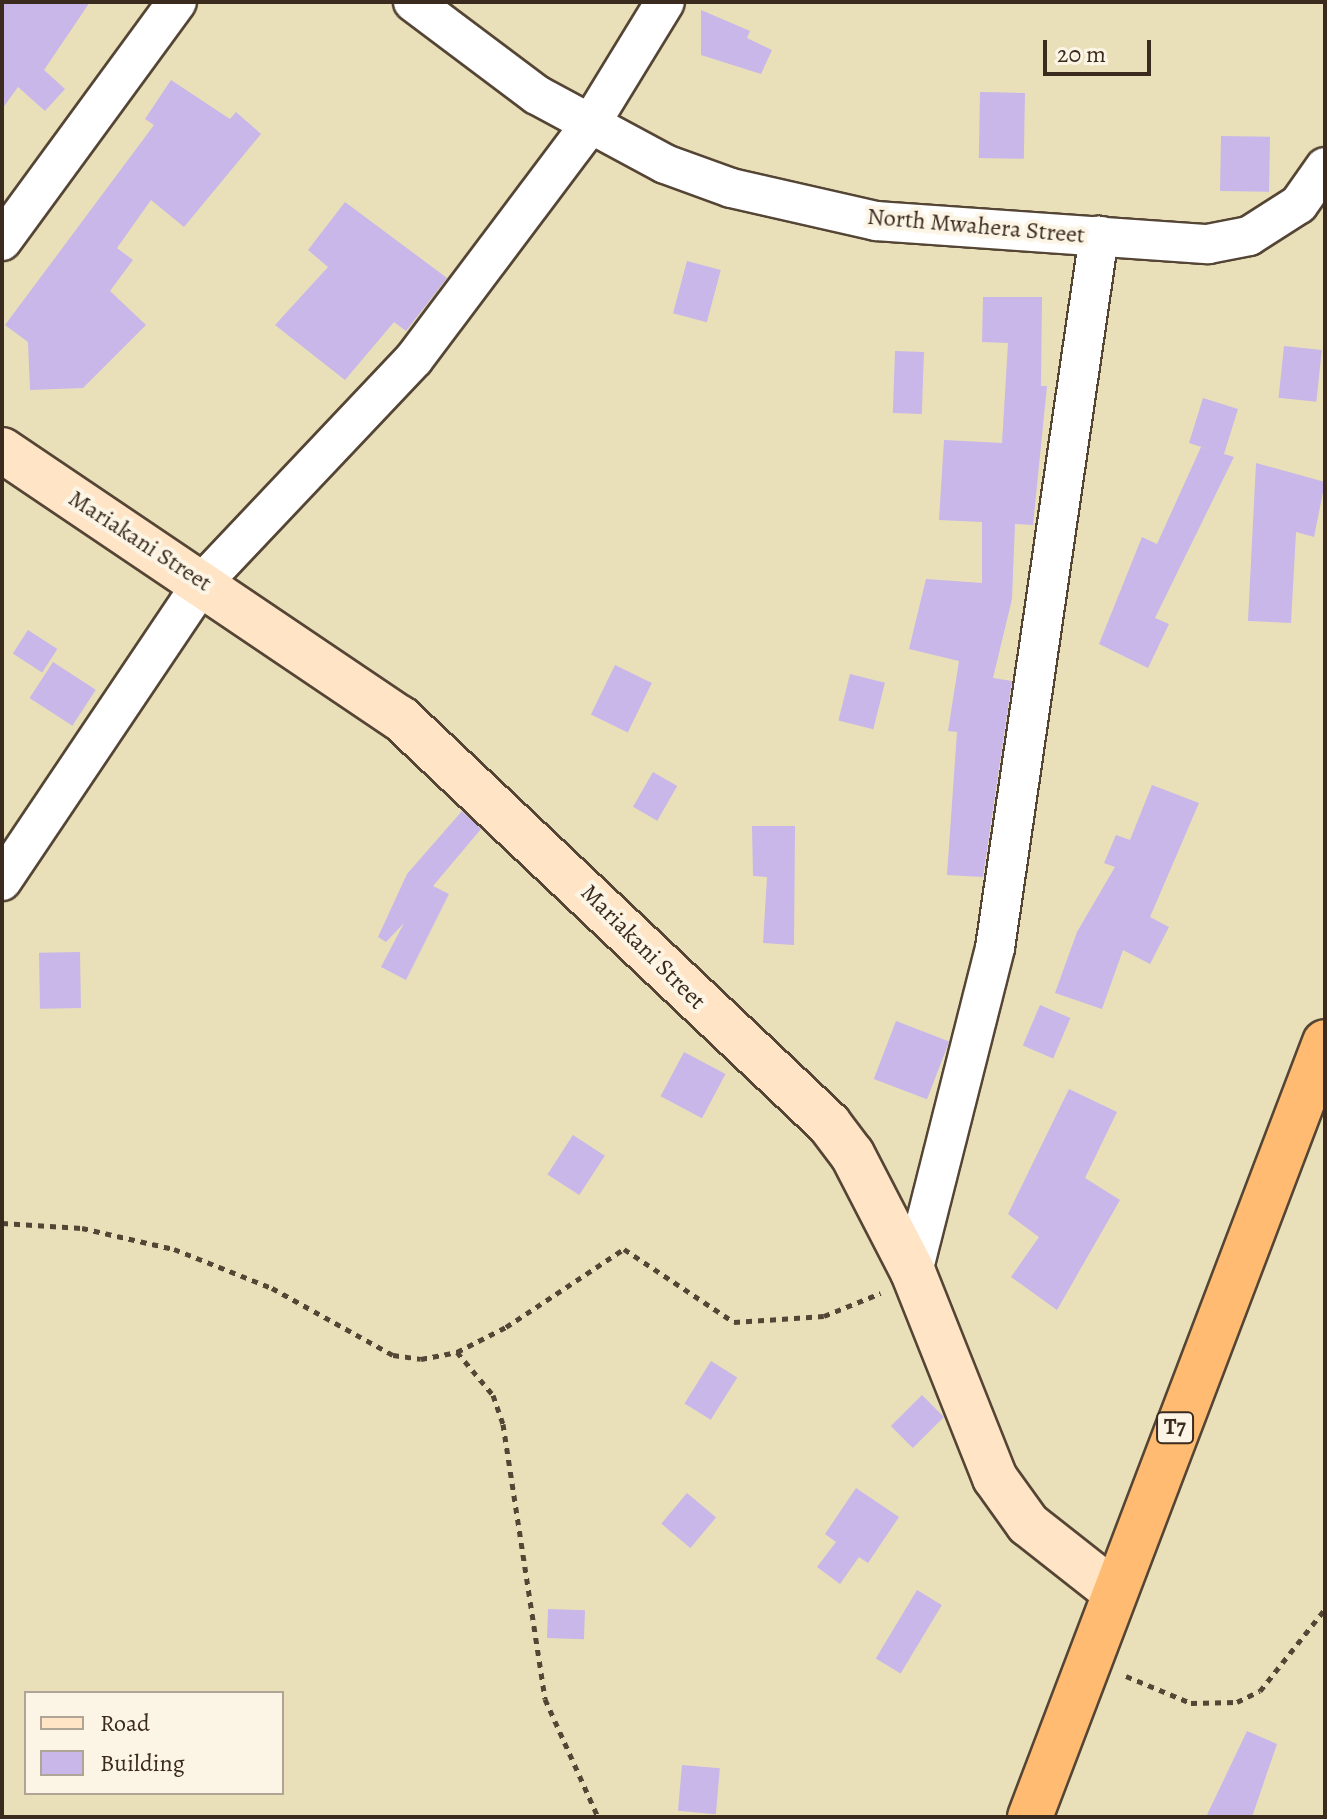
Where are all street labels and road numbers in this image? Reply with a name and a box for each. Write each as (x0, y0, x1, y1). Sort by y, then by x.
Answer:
street label: North Mwahera Street (866, 202, 1086, 250)
street label: Mariakani Street (63, 484, 217, 598)
street label: Mariakani Street (575, 879, 711, 1015)
road number: T7 (1155, 1410, 1195, 1446)

